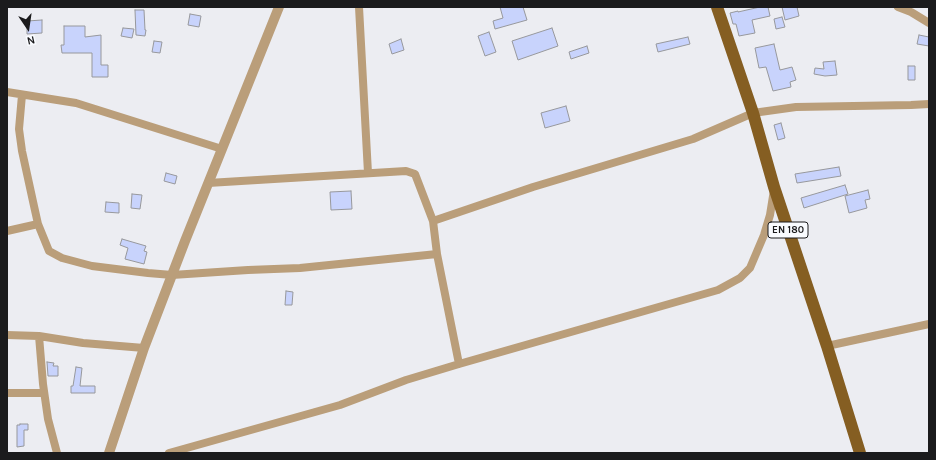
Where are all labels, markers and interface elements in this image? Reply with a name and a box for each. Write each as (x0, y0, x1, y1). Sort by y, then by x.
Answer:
north arrow (8, 8, 48, 48)
text: N (26, 33, 36, 47)
road number: EN 180 (768, 222, 808, 238)

